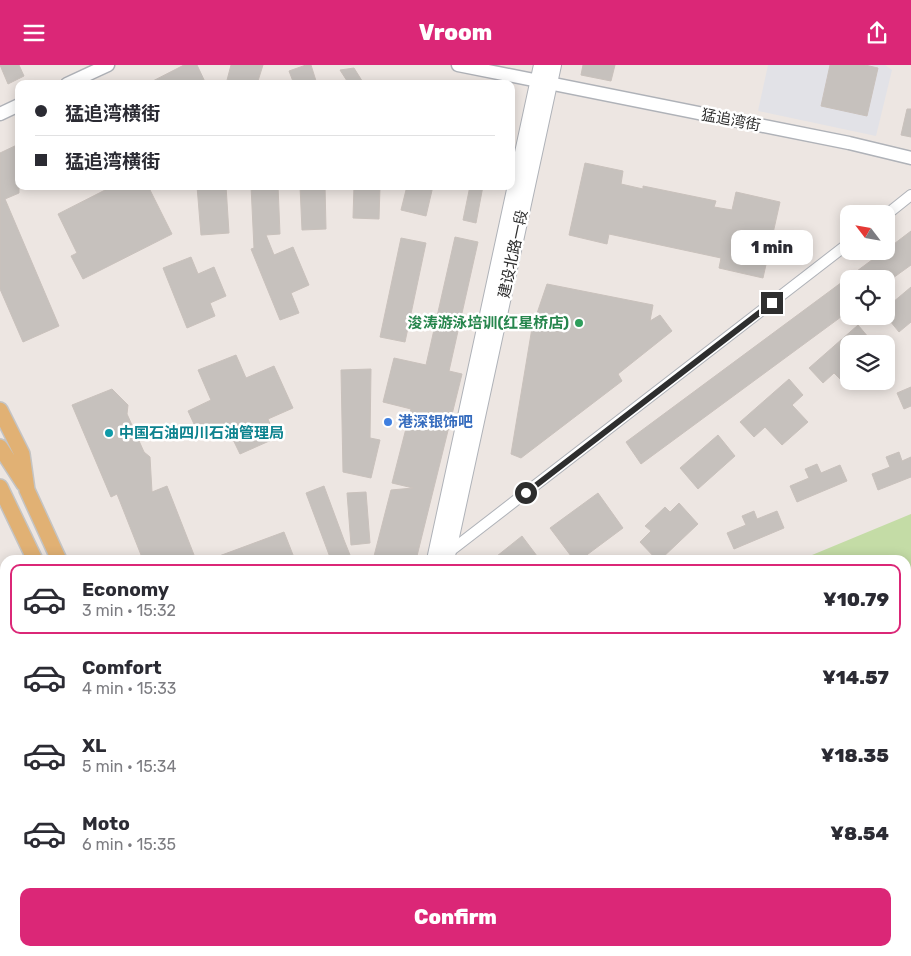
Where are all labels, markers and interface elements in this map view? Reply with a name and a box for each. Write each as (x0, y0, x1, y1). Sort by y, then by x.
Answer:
icon: menu (20, 19, 48, 47)
text: Vroom (419, 19, 492, 46)
icon: share (863, 19, 891, 47)
text: 猛追湾横街 (65, 102, 160, 125)
street label: 猛追湾街 (700, 105, 762, 135)
text: 猛追湾横街 (65, 150, 160, 173)
north arrow (840, 205, 895, 260)
map controls (840, 205, 895, 390)
street label: 建设北路一段 (495, 208, 531, 300)
callout: 1 min (731, 231, 813, 265)
text: 1 min (751, 238, 793, 257)
button: locate (840, 270, 895, 325)
route end (761, 292, 783, 314)
place label: 浚涛游泳培训(红星桥店) (407, 314, 569, 332)
marker: 浚涛游泳培训(红星桥店) (573, 317, 585, 329)
button: layers (840, 335, 895, 390)
place label: 港深银饰吧 (398, 413, 473, 431)
marker: 港深银饰吧 (382, 416, 394, 428)
place label: 中国石油四川石油管理局 (119, 424, 284, 442)
marker: 中国石油四川石油管理局 (103, 427, 115, 439)
route start (515, 482, 537, 504)
icon: car (22, 577, 67, 622)
text: Economy (82, 578, 169, 601)
text: ¥10.79 (823, 588, 889, 611)
text: 3 min · 15:32 (82, 601, 176, 620)
icon: car (22, 655, 67, 700)
text: Comfort (82, 656, 162, 679)
text: ¥14.57 (822, 666, 889, 689)
text: 4 min · 15:33 (82, 679, 176, 698)
icon: car (22, 733, 67, 778)
text: XL (82, 734, 106, 757)
text: ¥18.35 (821, 744, 889, 767)
text: 5 min · 15:34 (82, 757, 176, 776)
icon: car (22, 811, 67, 856)
text: Moto (82, 812, 130, 835)
text: ¥8.54 (830, 822, 889, 845)
text: 6 min · 15:35 (82, 835, 176, 854)
button: Confirm (20, 888, 891, 946)

